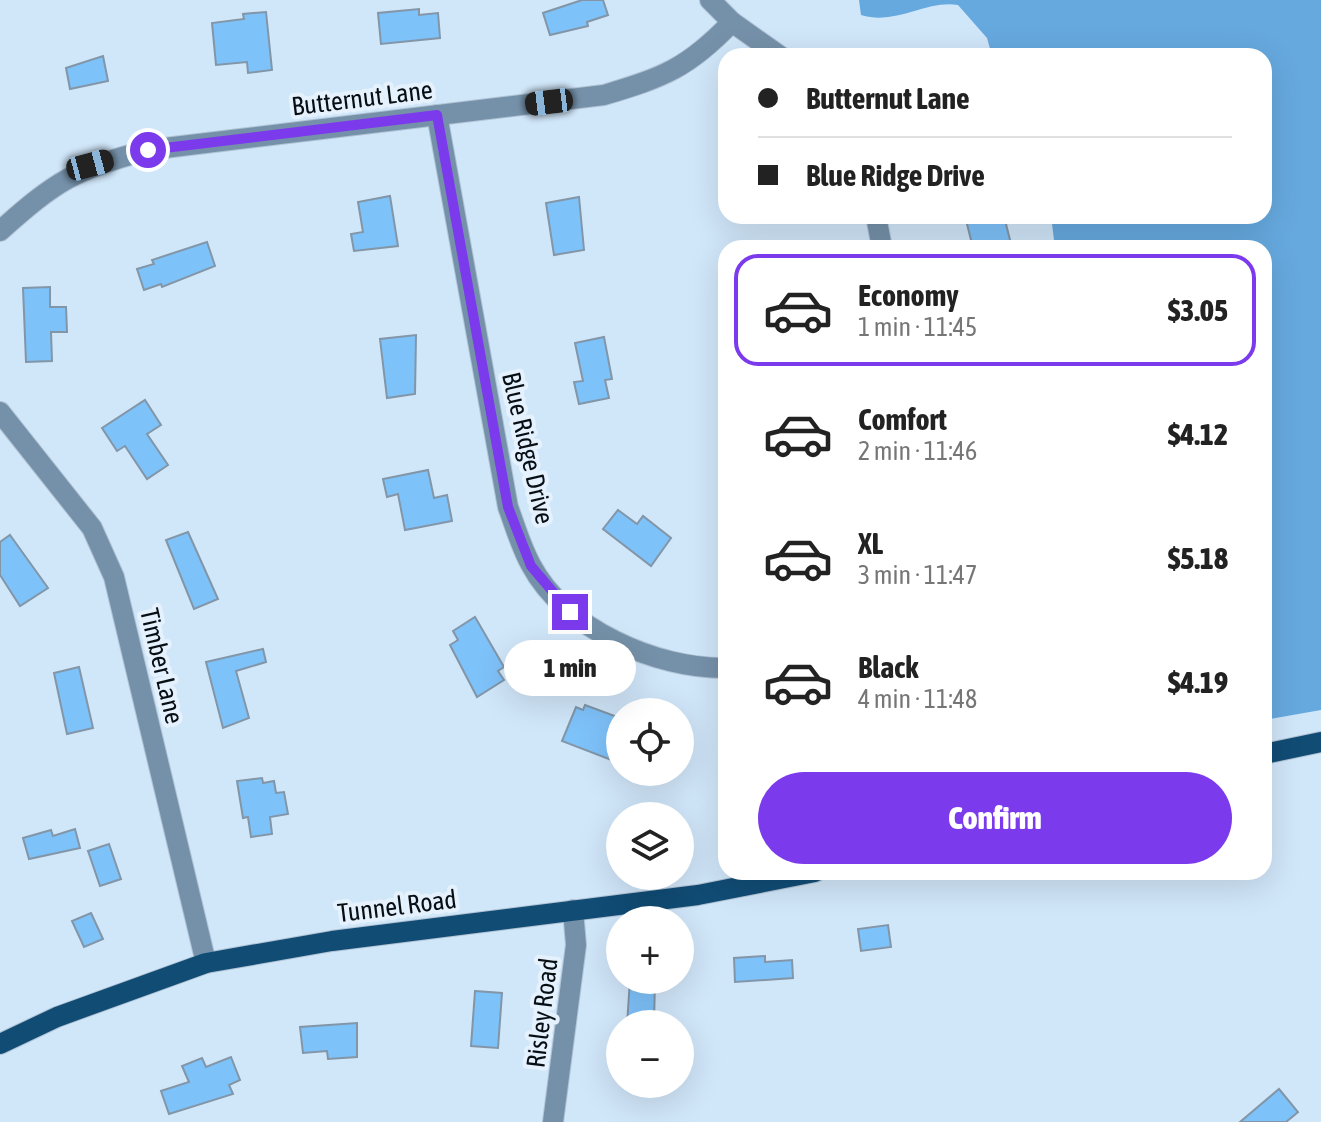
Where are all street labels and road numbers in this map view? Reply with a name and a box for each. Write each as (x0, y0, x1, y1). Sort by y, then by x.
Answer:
street label: Butternut Lane (290, 74, 434, 122)
street label: Blue Ridge Drive (496, 369, 560, 527)
street label: Timber Lane (134, 605, 190, 727)
street label: Tunnel Road (336, 884, 458, 928)
street label: Risley Road (520, 956, 564, 1070)

